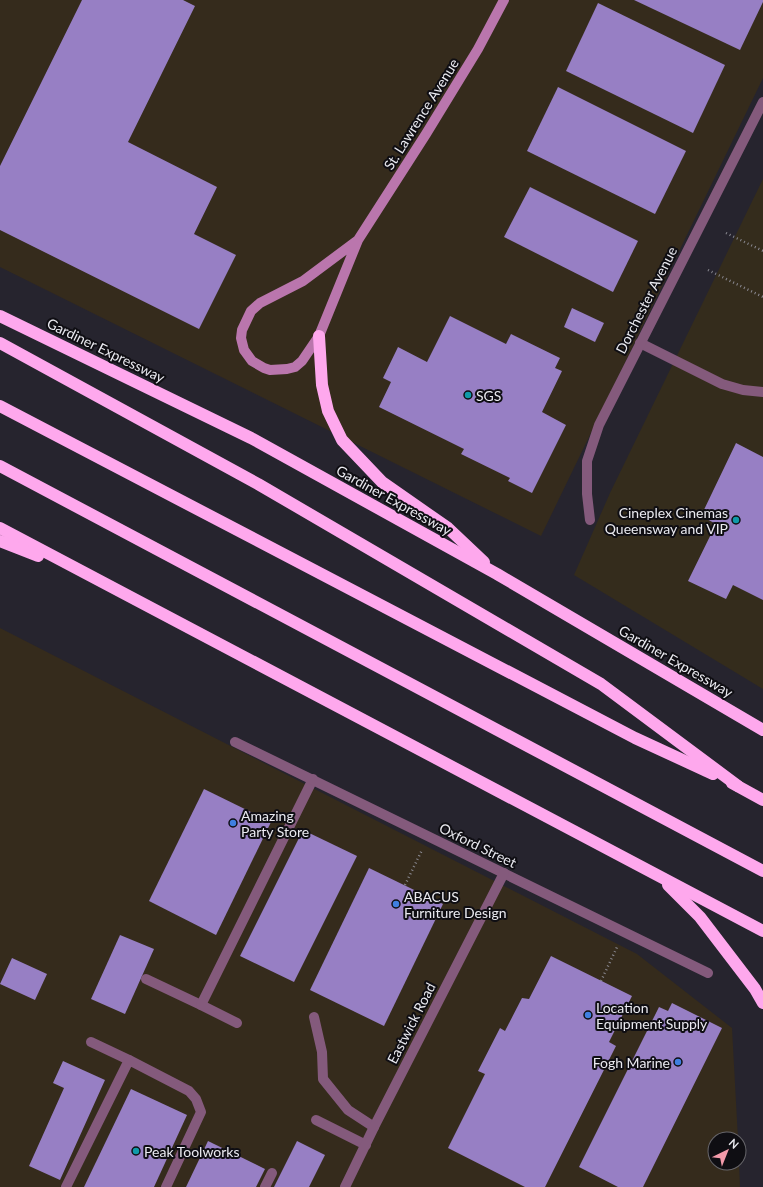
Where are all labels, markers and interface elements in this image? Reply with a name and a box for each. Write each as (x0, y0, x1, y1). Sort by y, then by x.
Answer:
street label: St. Lawrence Avenue (380, 55, 462, 173)
street label: Dorchester Avenue (612, 244, 680, 356)
street label: Gardiner Expressway (44, 314, 168, 386)
place label: SGS (476, 387, 501, 404)
marker: SGS (463, 390, 473, 400)
street label: Gardiner Expressway (334, 461, 455, 539)
place label: Cineplex Cinemas Queensway and VIP (605, 504, 728, 537)
marker: Cineplex Cinemas Queensway and VIP (731, 515, 741, 525)
street label: Gardiner Expressway (616, 621, 737, 701)
place label: Amazing Party Store (241, 807, 309, 840)
marker: Amazing Party Store (228, 818, 238, 828)
street label: Oxford Street (437, 819, 519, 871)
place label: ABACUS Furniture Design (404, 888, 507, 921)
marker: ABACUS Furniture Design (391, 899, 401, 909)
street label: Eastwick Road (383, 980, 439, 1066)
place label: Location Equipment Supply (596, 999, 708, 1032)
marker: Location Equipment Supply (583, 1010, 593, 1020)
place label: Fogh Marine (593, 1054, 670, 1071)
marker: Fogh Marine (673, 1057, 683, 1067)
north arrow (707, 1131, 747, 1171)
text: N (727, 1136, 742, 1151)
place label: Peak Toolworks (144, 1143, 240, 1160)
marker: Peak Toolworks (131, 1146, 141, 1156)

